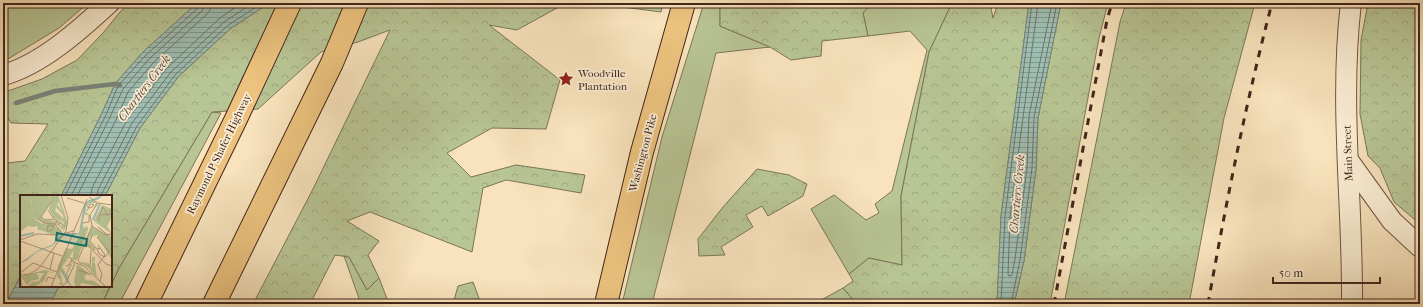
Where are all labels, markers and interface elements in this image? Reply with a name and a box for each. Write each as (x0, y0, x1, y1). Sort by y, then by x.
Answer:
water label: Chartiers Creek (115, 52, 173, 124)
place label: Woodville Plantation (577, 67, 628, 93)
place icon: Woodville Plantation (557, 70, 575, 88)
street label: Raymond P Shafer Highway (184, 91, 254, 216)
street label: Washington Pike (626, 112, 660, 194)
street label: Main Street (1341, 125, 1355, 181)
water label: Chartiers Creek (1007, 154, 1027, 234)
inset map (20, 195, 112, 287)
scale bar (1273, 259, 1380, 285)
text: 50 m (1279, 266, 1303, 280)

